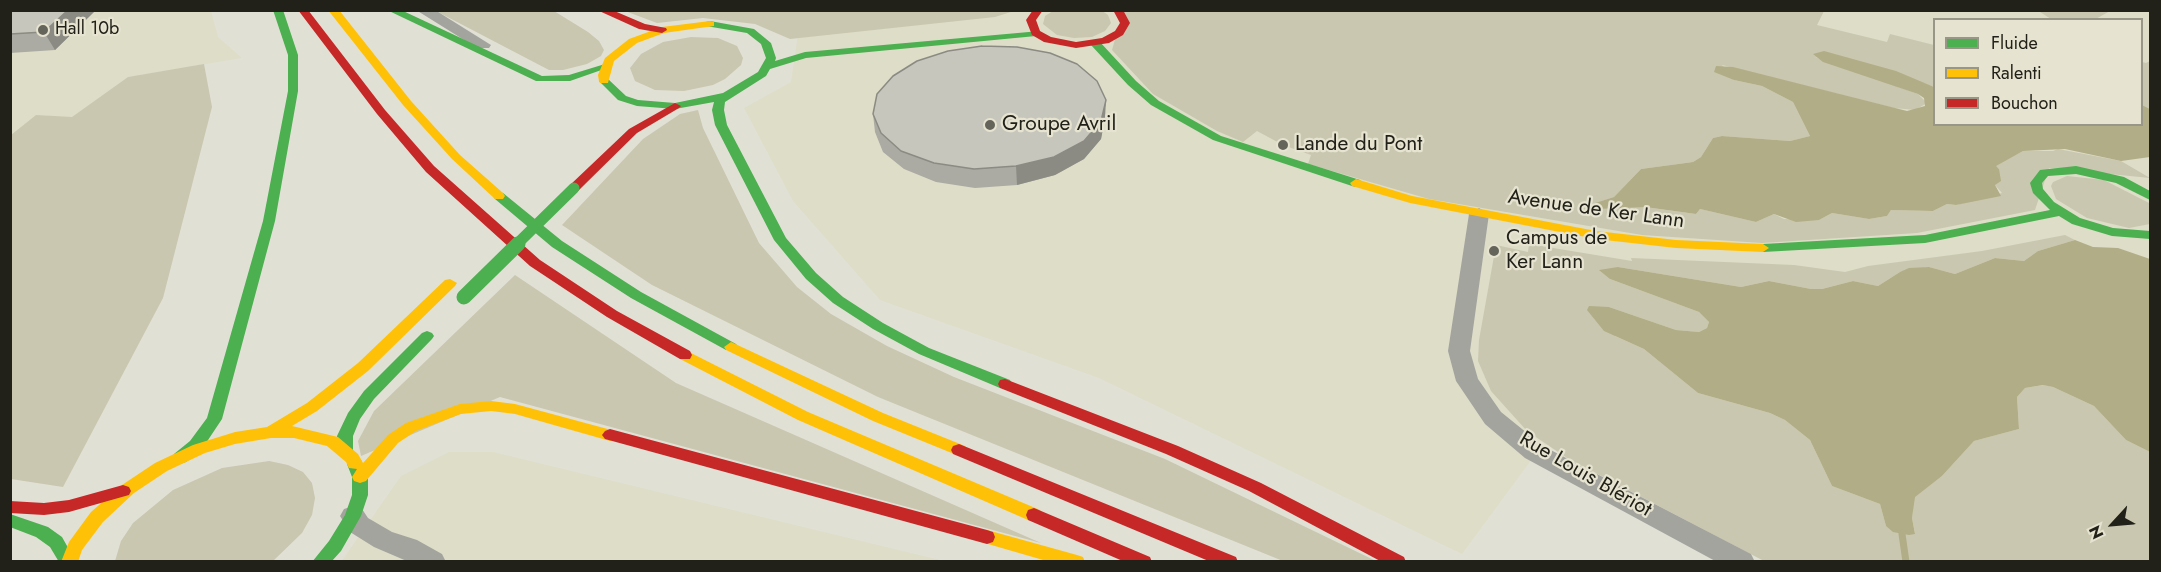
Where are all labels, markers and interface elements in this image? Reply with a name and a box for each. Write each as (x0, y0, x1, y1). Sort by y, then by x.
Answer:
legend (1933, 18, 2143, 126)
place label: Hall 10b (55, 19, 119, 41)
marker: Hall 10b (36, 23, 50, 37)
text: Fluide (1991, 30, 2038, 56)
text: Ralenti (1991, 60, 2042, 86)
text: Bouchon (1991, 90, 2058, 116)
place label: Groupe Avril (1002, 112, 1116, 138)
marker: Groupe Avril (983, 118, 997, 132)
place label: Lande du Pont (1295, 132, 1422, 158)
marker: Lande du Pont (1276, 138, 1290, 152)
street label: Avenue de Ker Lann (1506, 185, 1686, 235)
place label: Campus de Ker Lann (1506, 226, 1607, 276)
marker: Campus de Ker Lann (1487, 244, 1501, 258)
street label: Rue Louis Blériot (1514, 427, 1656, 523)
north arrow (2083, 494, 2143, 554)
text: N (2083, 521, 2109, 543)

